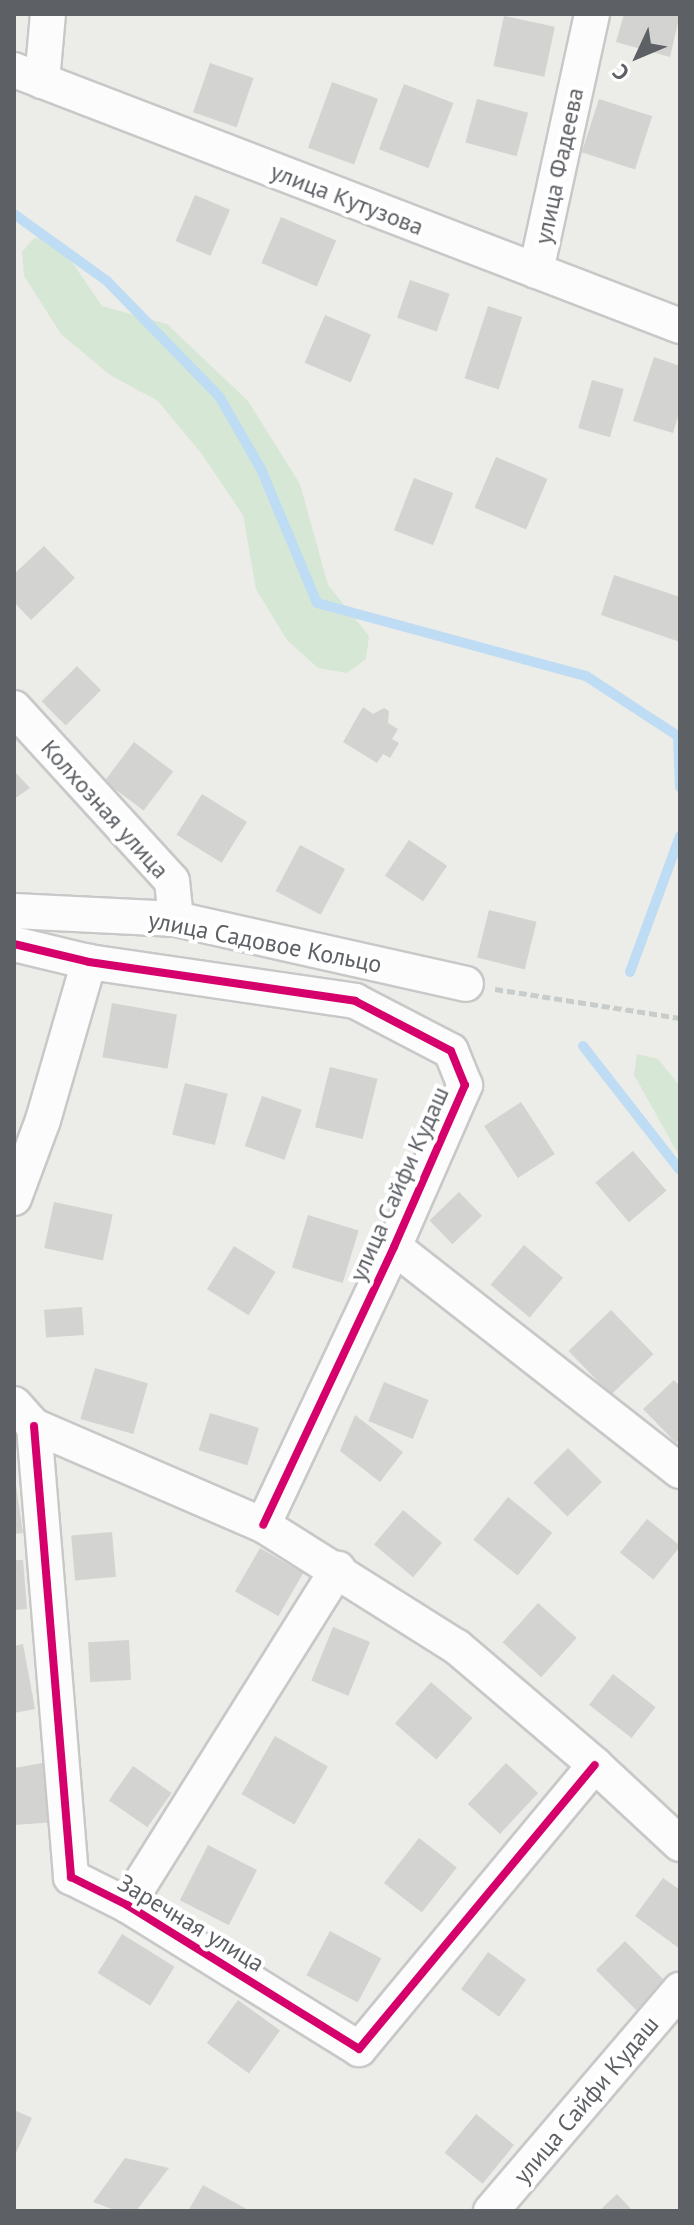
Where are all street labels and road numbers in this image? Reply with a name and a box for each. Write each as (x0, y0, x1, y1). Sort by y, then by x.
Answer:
street label: улица Фадеева (528, 85, 590, 247)
street label: улица Кутузова (267, 157, 427, 241)
street label: Колхозная улица (35, 734, 175, 884)
street label: улица Садовое Кольцо (146, 905, 384, 979)
street label: улица Сайфи Кудаш (343, 1082, 455, 1286)
street label: Заречная улица (113, 1868, 269, 1978)
street label: улица Сайфи Кудаш (507, 2010, 665, 2190)

